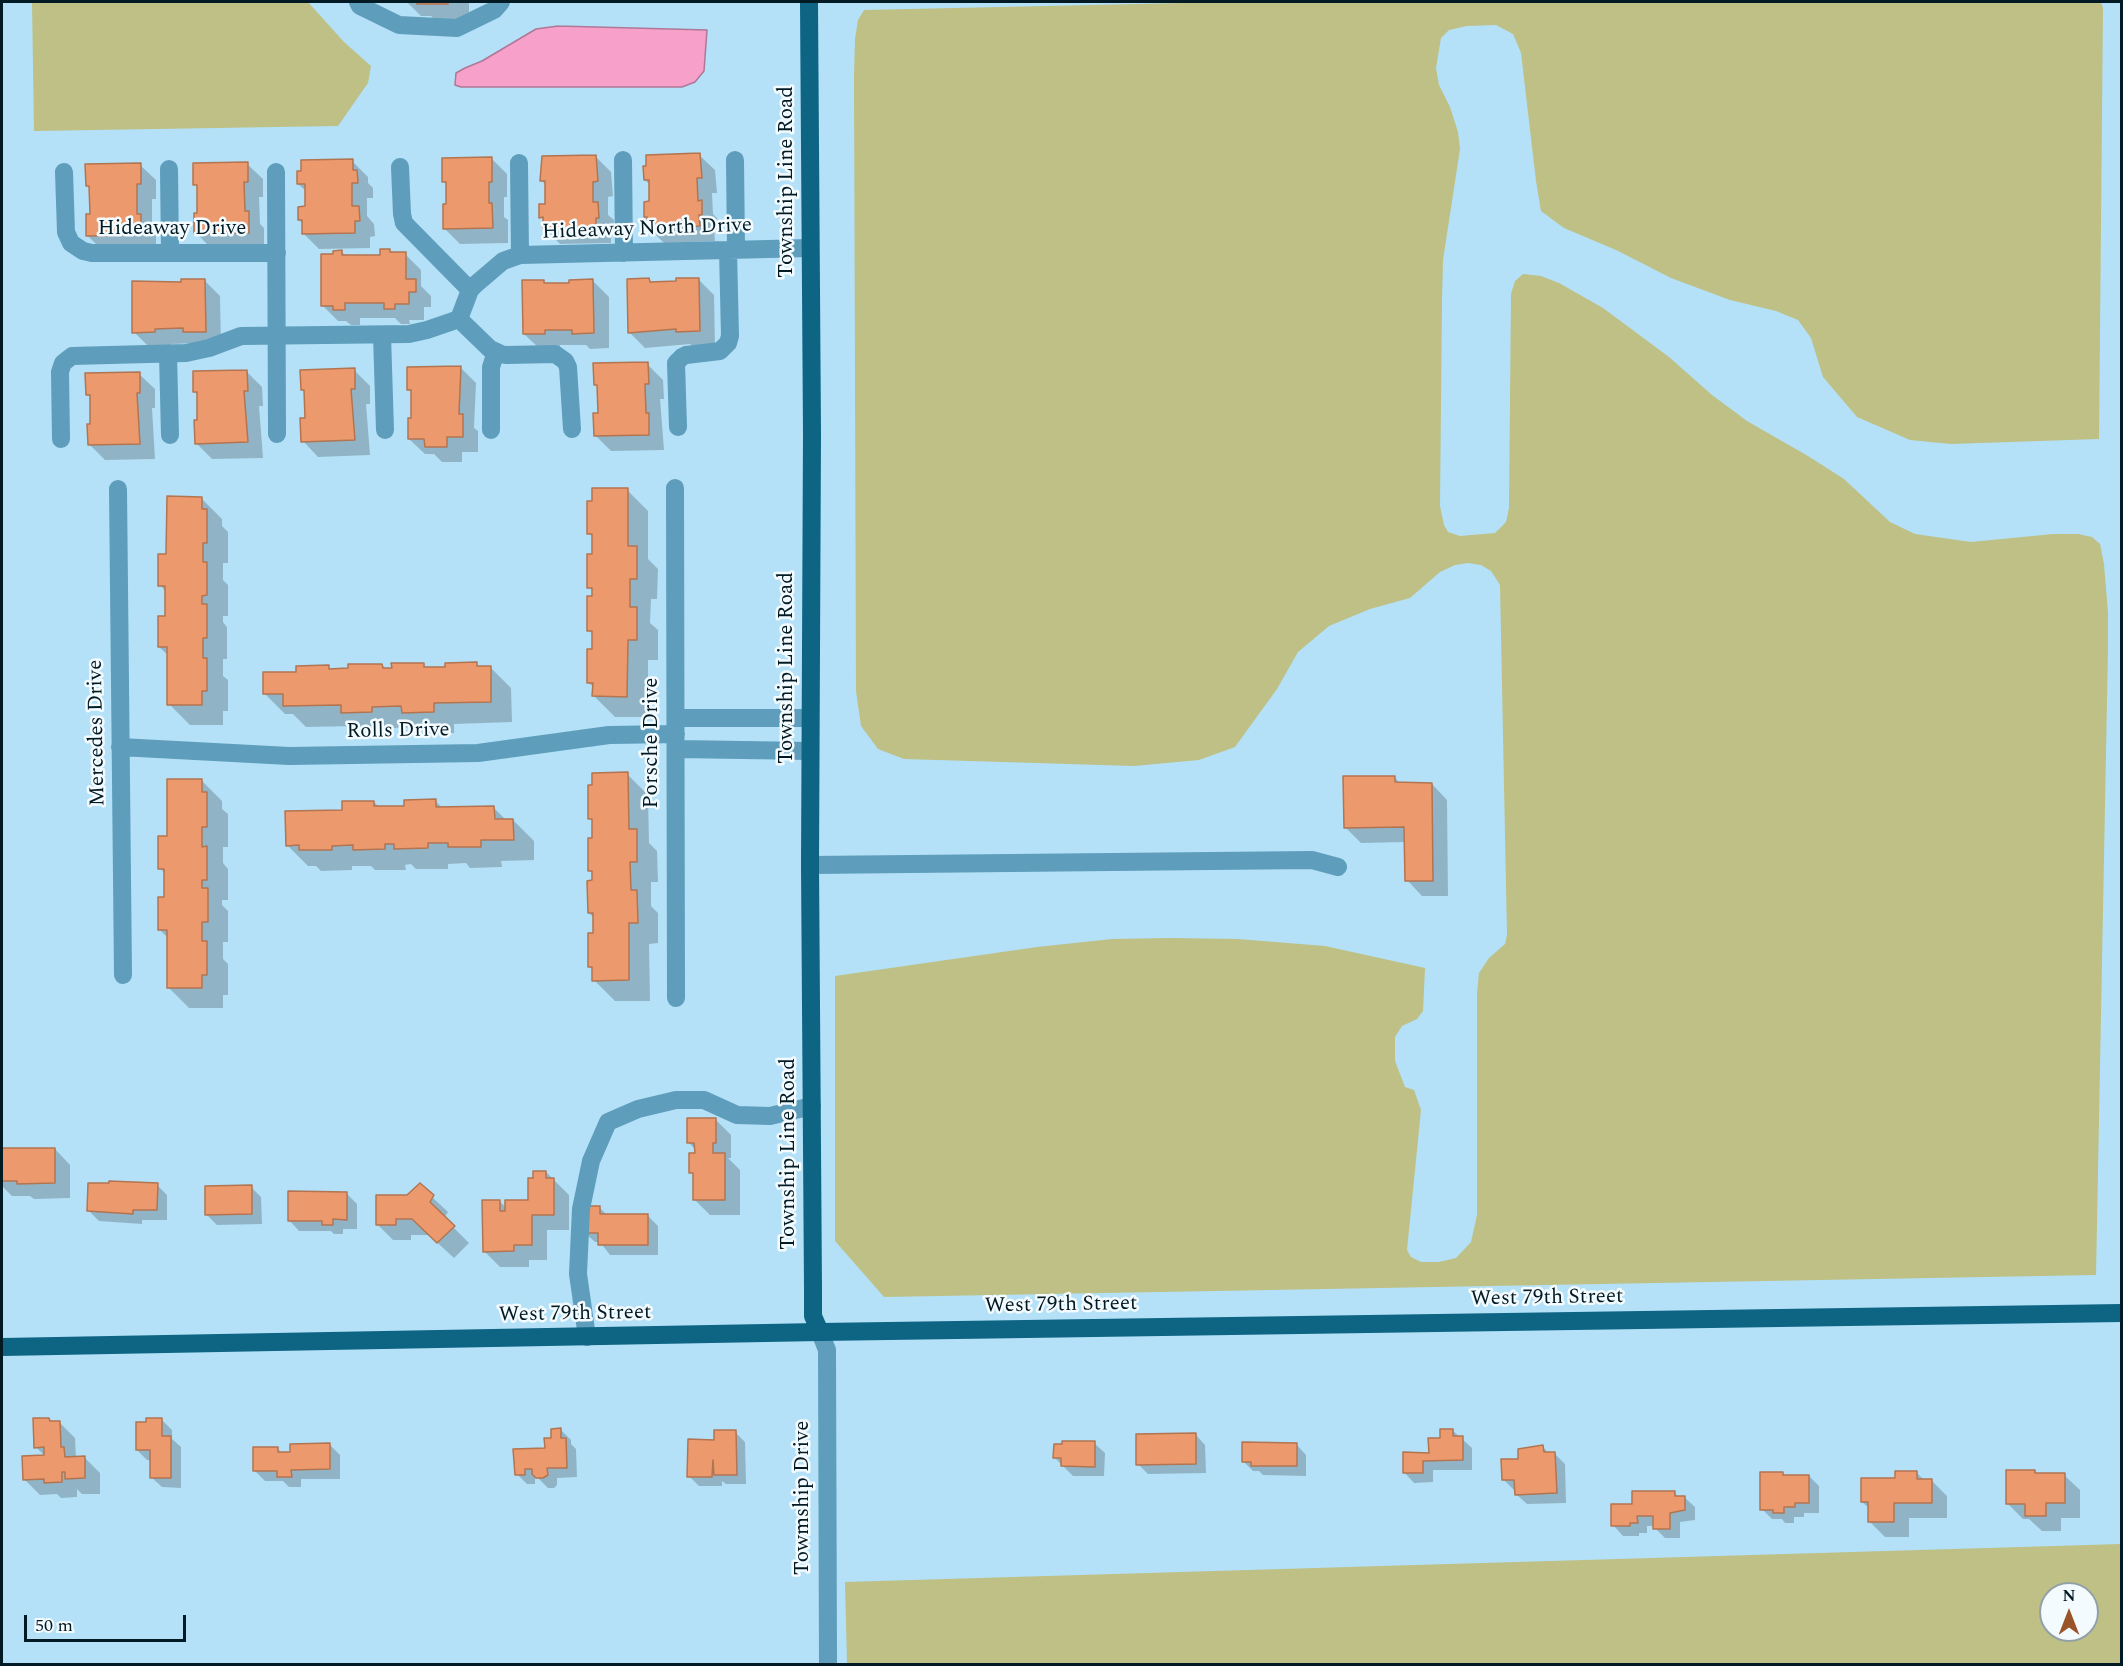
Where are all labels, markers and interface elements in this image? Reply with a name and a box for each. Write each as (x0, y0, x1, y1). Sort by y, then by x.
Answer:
street label: Township Line Road (775, 86, 801, 278)
street label: Hideaway North Drive (542, 214, 752, 246)
street label: Hideaway Drive (98, 217, 246, 243)
street label: Township Line Road (775, 572, 801, 764)
street label: Mercedes Drive (84, 660, 112, 806)
street label: Porsche Drive (640, 678, 666, 808)
street label: Rolls Drive (346, 719, 450, 745)
street label: Township Line Road (777, 1058, 803, 1250)
street label: West 79th Street (1470, 1285, 1624, 1313)
street label: West 79th Street (984, 1292, 1138, 1320)
street label: West 79th Street (498, 1301, 652, 1329)
street label: Towmship Drive (791, 1421, 817, 1575)
north arrow (2039, 1582, 2099, 1642)
text: N (2062, 1584, 2076, 1608)
scale bar (27, 1603, 189, 1641)
text: 50 m (35, 1612, 73, 1639)

